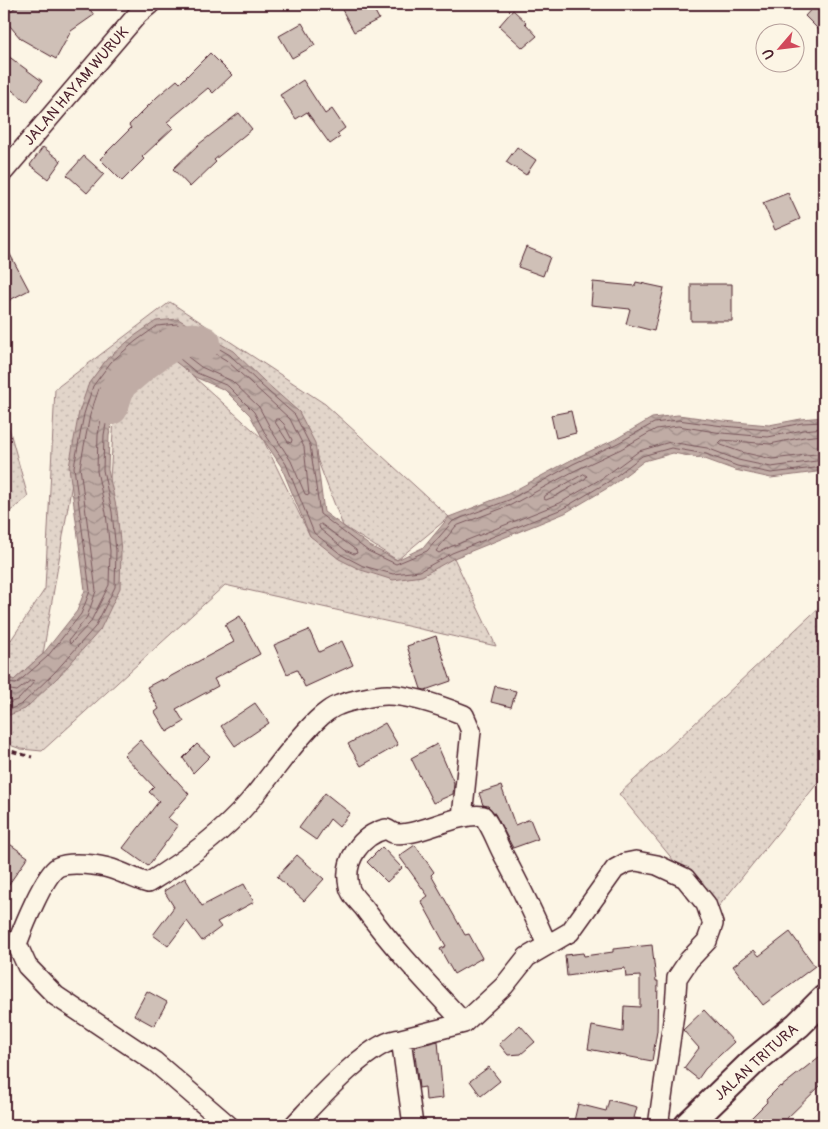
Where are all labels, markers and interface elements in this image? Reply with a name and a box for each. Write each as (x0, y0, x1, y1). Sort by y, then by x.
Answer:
north arrow (756, 22, 806, 72)
street label: JALAN HAYAM WURUK (20, 23, 133, 149)
text: U (759, 46, 779, 62)
street label: JALAN TRITURA (710, 1020, 802, 1105)

